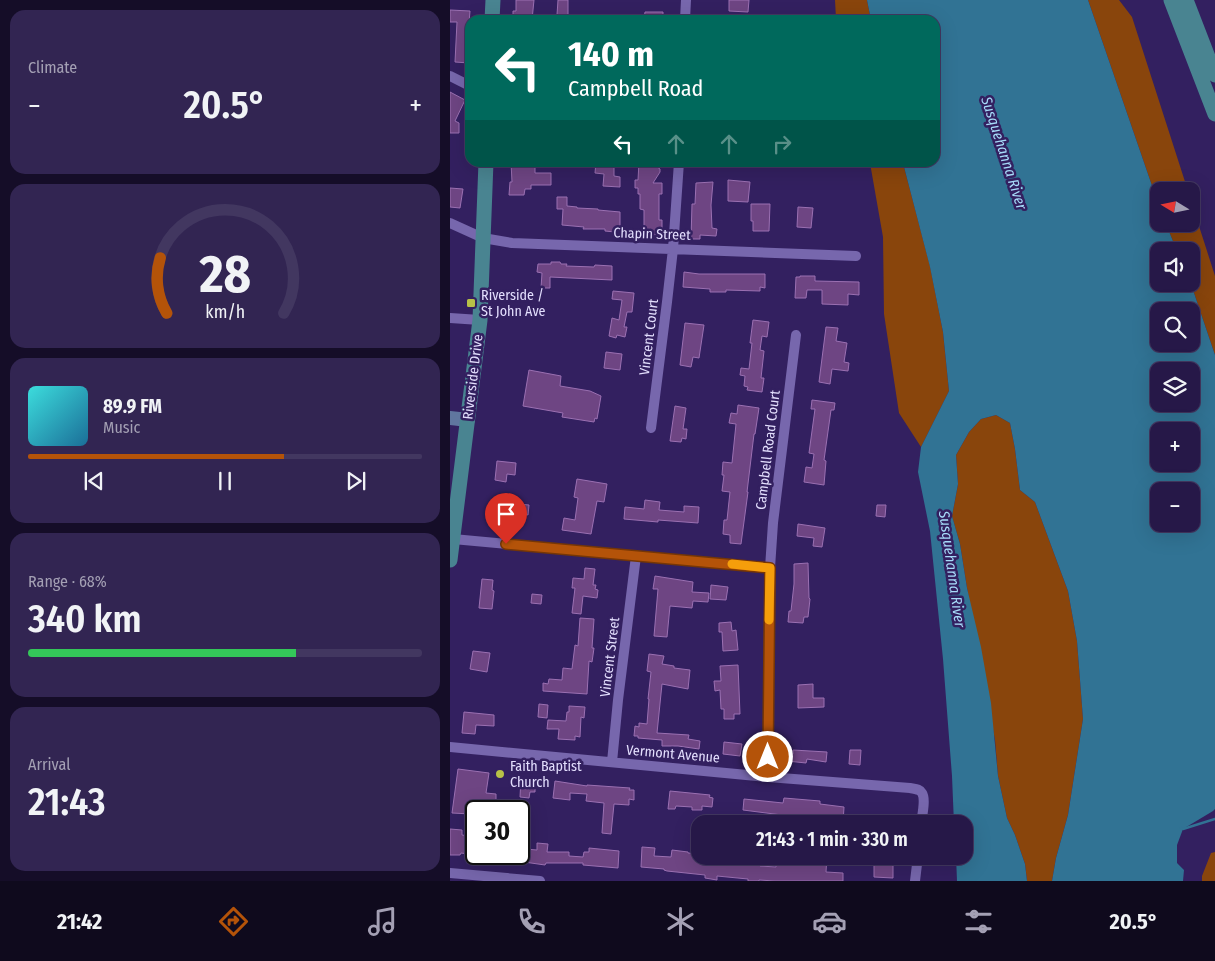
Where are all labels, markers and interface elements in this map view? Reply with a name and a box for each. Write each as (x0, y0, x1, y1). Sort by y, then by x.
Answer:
text: 140 m (568, 33, 654, 75)
icon: left (485, 35, 550, 100)
text: Climate (28, 58, 77, 77)
text: Campbell Road (568, 75, 703, 102)
text: 20.5° (184, 82, 266, 128)
text: − (28, 89, 41, 122)
text: + (409, 89, 422, 122)
water label: Susquehanna River (977, 93, 1031, 212)
icon: left (609, 130, 637, 158)
icon: ahead (662, 130, 690, 158)
icon: ahead (715, 130, 743, 158)
icon: right (768, 130, 796, 158)
north arrow (1150, 182, 1200, 232)
map controls (1150, 182, 1200, 532)
street label: Chapin Street (613, 224, 691, 244)
button: sound (1150, 242, 1200, 292)
text: 28 (198, 243, 251, 306)
place label: Riverside / St John Ave (481, 287, 546, 320)
marker: Riverside / St John Ave (465, 297, 477, 309)
street label: Vincent Court (636, 297, 662, 376)
text: km/h (205, 301, 245, 323)
button: search (1150, 302, 1200, 352)
street label: Riverside Drive (459, 333, 487, 421)
button: layers (1150, 362, 1200, 412)
street label: Campbell Road Court (752, 389, 784, 511)
text: 89.9 FM (103, 395, 162, 418)
text: Music (103, 418, 140, 437)
button: + (1150, 422, 1200, 472)
icon: previous (80, 467, 108, 495)
icon: pause (211, 467, 239, 495)
icon: next (342, 467, 370, 495)
button: − (1150, 482, 1200, 532)
pin (485, 493, 527, 544)
icon: arrive (492, 500, 520, 528)
water label: Susquehanna River (935, 509, 969, 629)
text: Range · 68% (28, 572, 107, 591)
text: 340 km (28, 596, 142, 642)
street label: Vincent Street (597, 616, 623, 698)
position arrow (741, 730, 793, 782)
street label: Vermont Avenue (625, 741, 721, 767)
text: Arrival (28, 755, 70, 774)
place label: Faith Baptist Church (510, 758, 582, 791)
marker: Faith Baptist Church (494, 768, 506, 780)
text: 21:43 (28, 779, 106, 825)
speed limit sign: 30 (465, 800, 530, 865)
text: 21:43 · 1 min · 330 m (756, 828, 908, 851)
icon: directions (216, 904, 251, 939)
icon: music (365, 904, 400, 939)
icon: phone (514, 904, 549, 939)
icon: climate (663, 904, 698, 939)
icon: car (812, 904, 847, 939)
icon: filters (961, 904, 996, 939)
text: 21:42 (57, 908, 102, 935)
text: 20.5° (1110, 908, 1158, 935)

